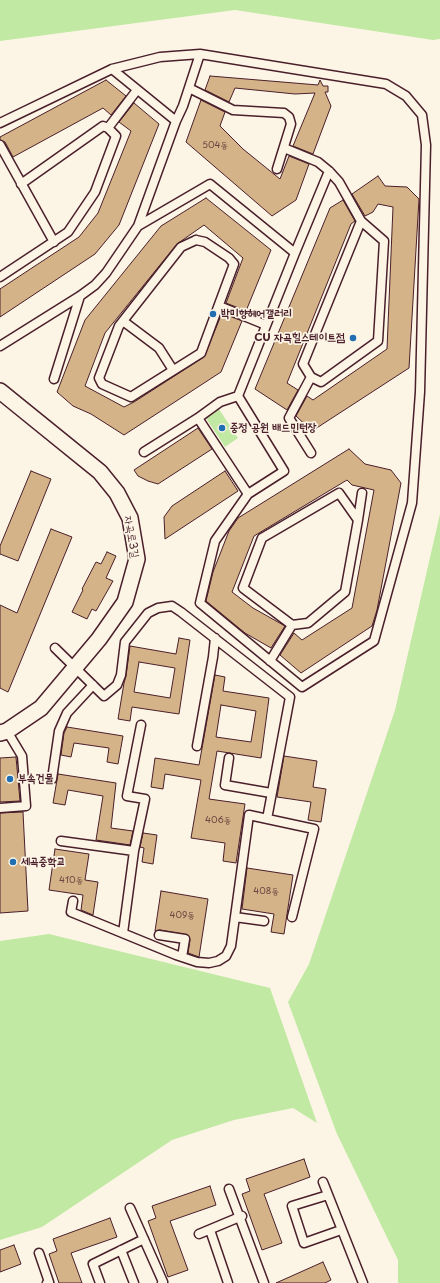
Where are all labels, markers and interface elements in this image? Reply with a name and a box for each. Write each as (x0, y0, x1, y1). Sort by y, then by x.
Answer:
house number: 504동 (202, 141, 228, 151)
place label: 박미향헤어갤러리 (221, 307, 292, 321)
marker: 박미향헤어갤러리 (208, 309, 218, 319)
place label: CU 자곡힐스테이트점 (254, 331, 345, 345)
marker: CU 자곡힐스테이트점 (348, 333, 358, 343)
place label: 중정 공원 배드민턴장 (230, 421, 317, 435)
marker: 중정 공원 배드민턴장 (217, 423, 227, 433)
street label: 자곡로3길 (121, 515, 141, 559)
place label: 부속건물 (18, 772, 53, 786)
marker: 부속건물 (5, 774, 15, 784)
house number: 406동 (205, 816, 231, 826)
place label: 세곡중학교 (21, 855, 65, 869)
marker: 세곡중학교 (8, 857, 18, 867)
house number: 410동 (59, 876, 83, 886)
house number: 408동 (253, 887, 279, 897)
house number: 409동 (169, 911, 195, 921)

